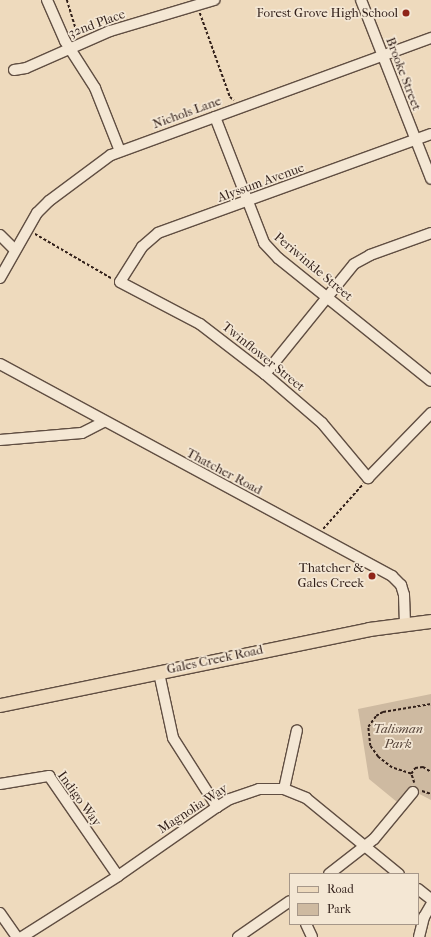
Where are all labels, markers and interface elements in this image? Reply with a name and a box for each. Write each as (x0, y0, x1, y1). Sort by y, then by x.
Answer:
place label: Forest Grove High School (257, 5, 398, 21)
street label: 32nd Place (67, 7, 127, 41)
marker: Forest Grove High School (401, 8, 411, 18)
street label: Brooke Street (382, 35, 424, 113)
street label: Nichols Lane (151, 93, 223, 133)
street label: Alyssum Avenue (216, 160, 306, 206)
street label: Periwinkle Street (270, 230, 356, 304)
street label: Twinflower Street (219, 319, 307, 395)
street label: Thatcher Road (183, 445, 265, 499)
place label: Thatcher & Gales Creek (298, 561, 364, 592)
marker: Thatcher & Gales Creek (367, 571, 377, 581)
street label: Gales Creek Road (165, 642, 265, 678)
park label: Talisman Park (373, 722, 423, 753)
street label: Indigo Way (54, 768, 104, 830)
street label: Magnolia Way (155, 781, 231, 837)
legend (289, 873, 419, 925)
text: Road (327, 882, 354, 896)
text: Park (327, 902, 351, 916)

